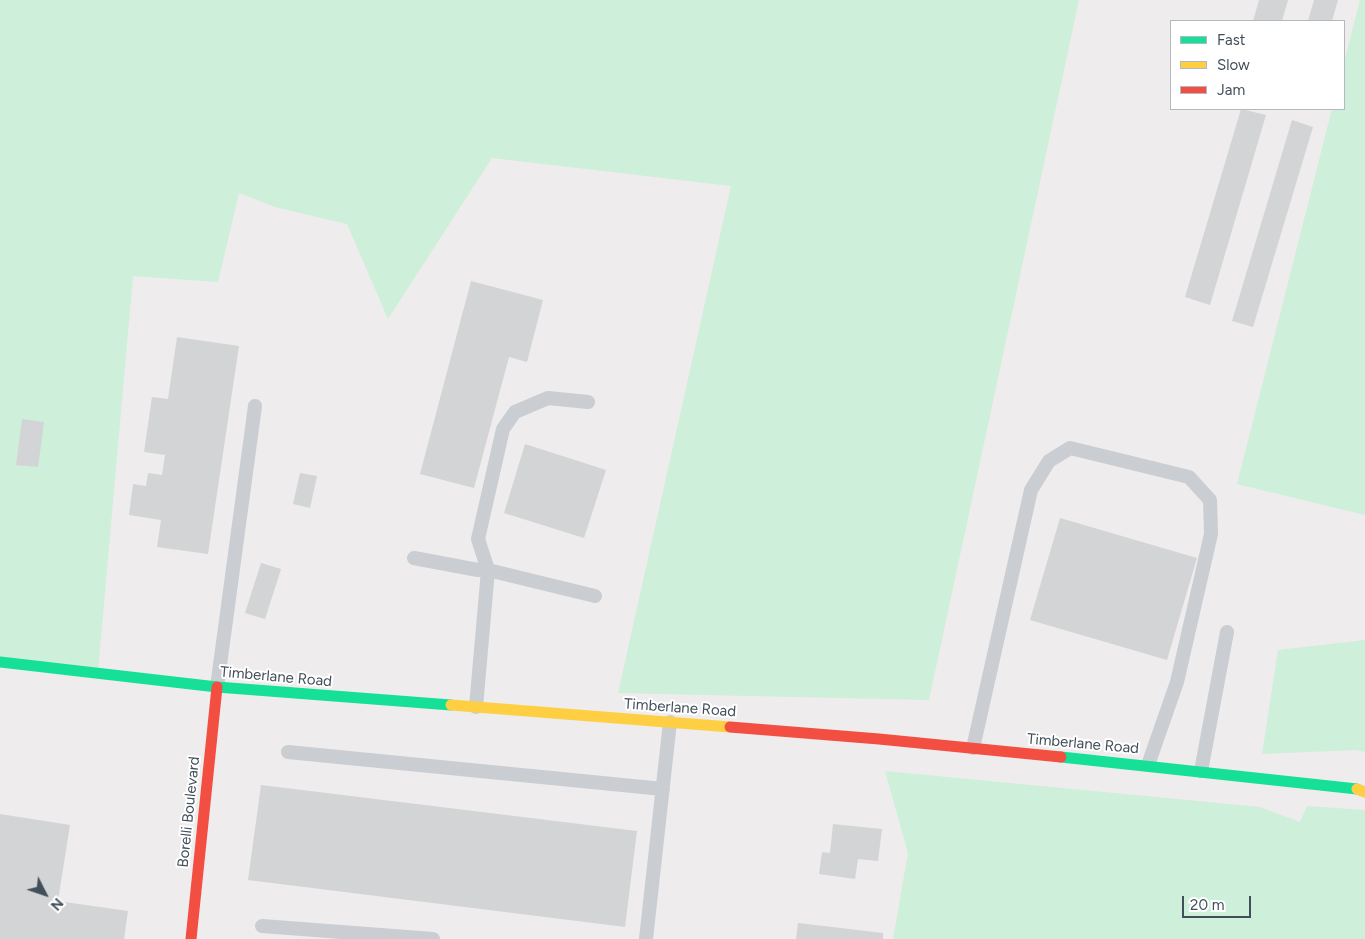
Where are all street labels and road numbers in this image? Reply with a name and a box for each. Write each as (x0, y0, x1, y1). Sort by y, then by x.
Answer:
street label: Timberlane Road (219, 663, 333, 691)
street label: Timberlane Road (623, 695, 737, 721)
street label: Timberlane Road (1026, 730, 1140, 758)
street label: Borelli Boulevard (174, 756, 204, 868)

